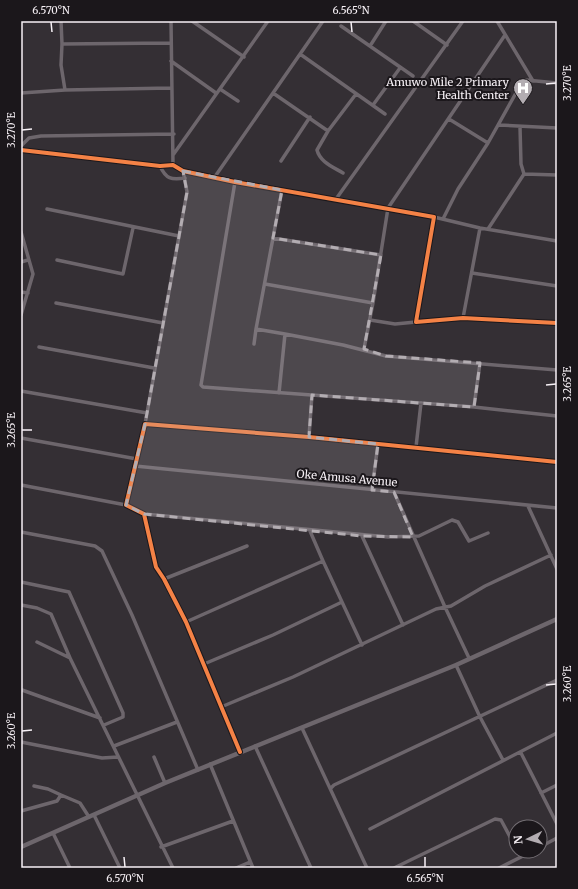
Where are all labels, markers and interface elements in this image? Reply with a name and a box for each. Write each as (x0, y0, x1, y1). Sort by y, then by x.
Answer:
text: 6.570°N (32, 4, 70, 17)
text: 6.565°N (333, 4, 370, 17)
text: 3.270°E (561, 64, 574, 101)
place label: Amuwo Mile 2 Primary Health Center (385, 75, 510, 102)
hospital icon: Amuwo Mile 2 Primary Health Center (512, 77, 534, 105)
text: 3.270°E (5, 111, 18, 148)
text: 3.265°E (561, 366, 574, 402)
text: 3.265°E (5, 412, 18, 448)
street label: Oke Amusa Avenue (296, 467, 398, 489)
text: 3.260°E (561, 665, 574, 702)
text: 3.260°E (5, 712, 18, 749)
north arrow (508, 819, 548, 859)
text: N (511, 835, 525, 845)
text: 6.570°N (106, 872, 144, 885)
text: 6.565°N (407, 872, 444, 885)

